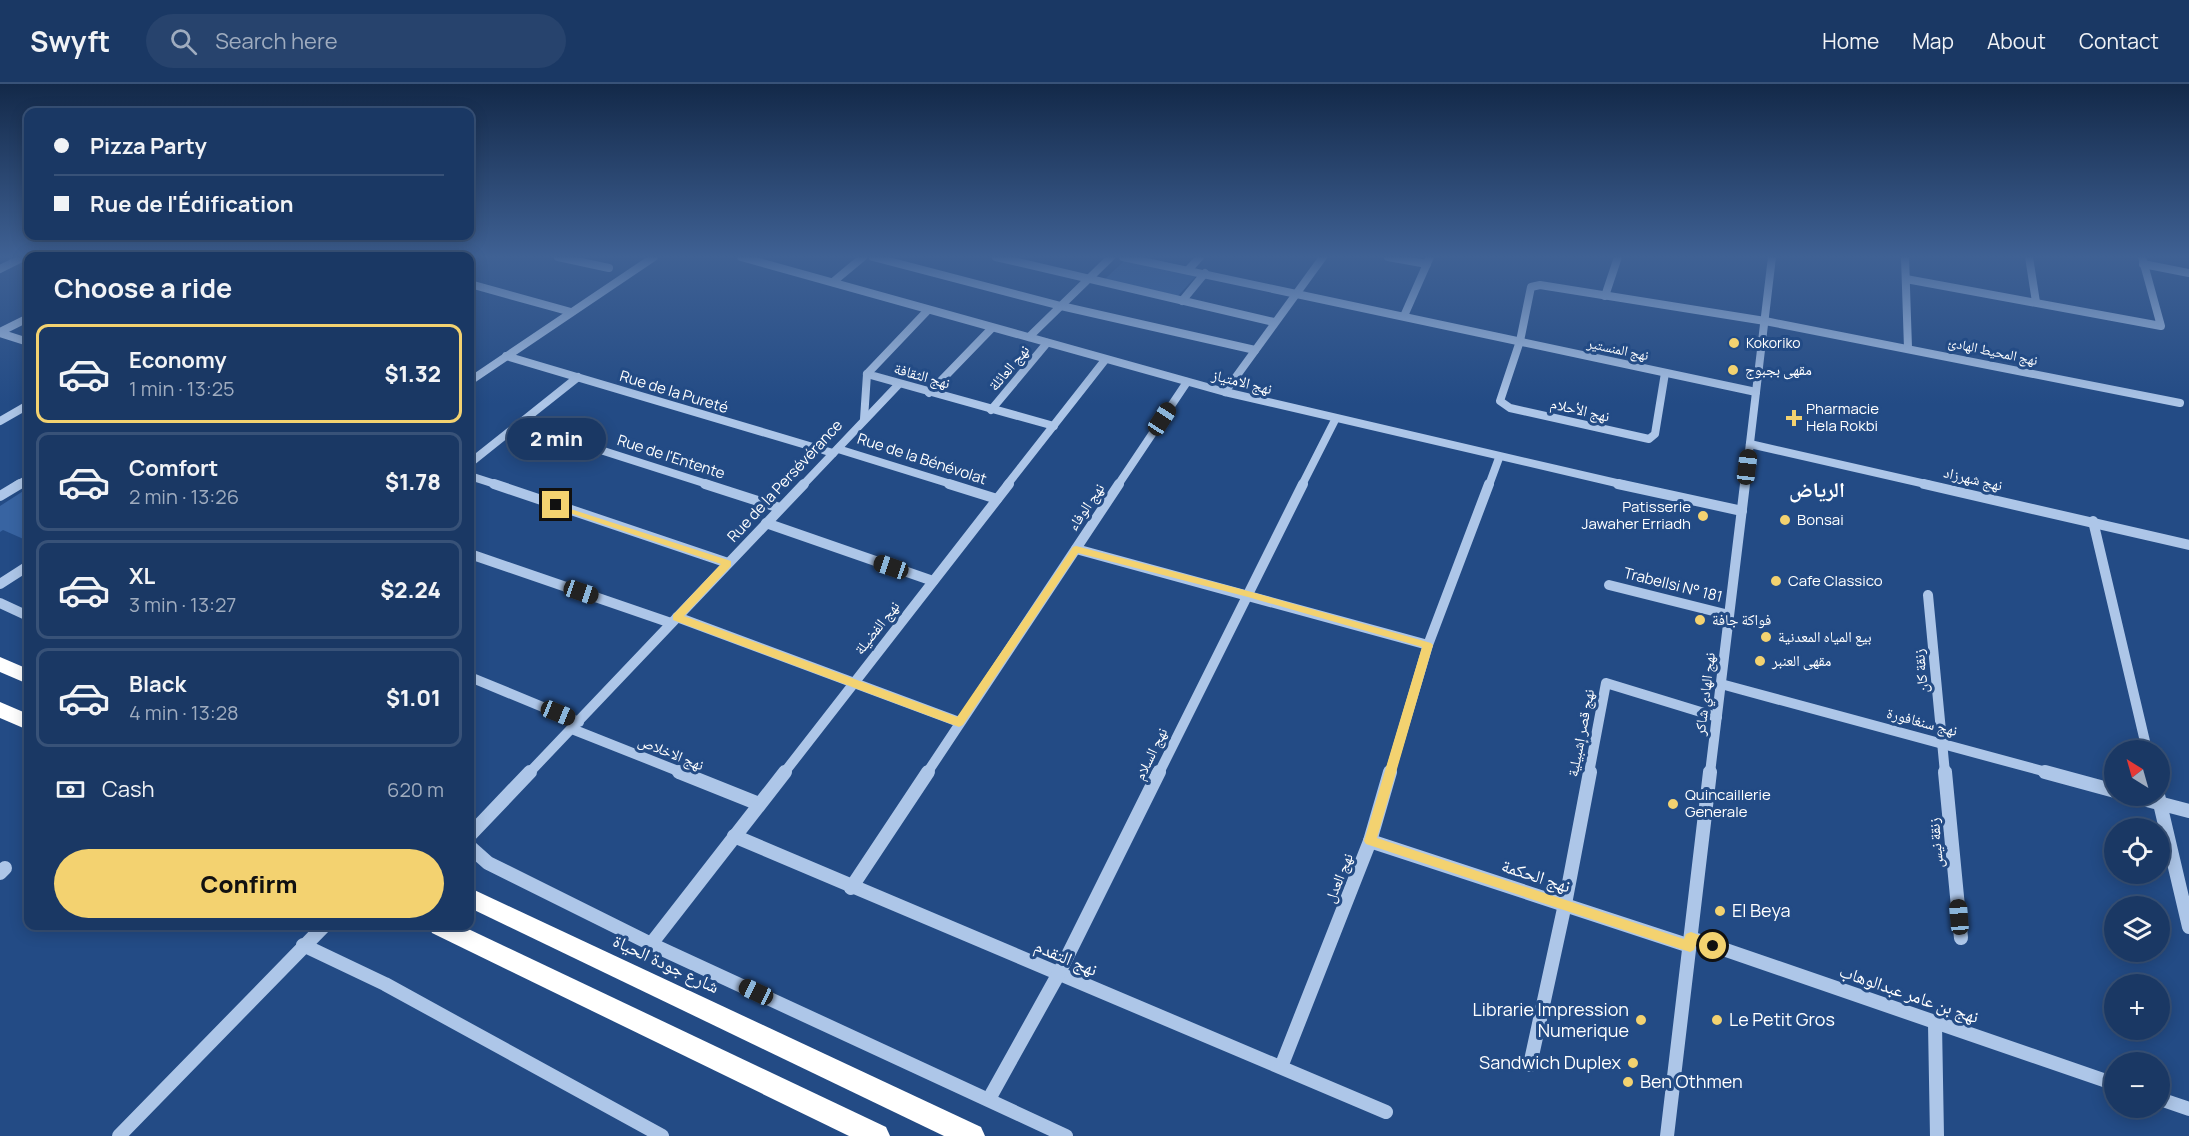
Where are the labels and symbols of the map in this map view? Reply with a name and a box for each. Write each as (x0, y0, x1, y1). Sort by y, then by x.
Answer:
street label: نهج المحيط الهادئ (1946, 332, 2040, 370)
street label: نهج المنستير (1584, 333, 1651, 365)
place label: Kokoriko (1746, 333, 1801, 352)
marker: Kokoriko (1727, 336, 1741, 350)
street label: نهج العائلة (983, 340, 1034, 395)
street label: نهج الثقافة (892, 357, 953, 394)
place label: مقهى بجبوج (1745, 359, 1812, 380)
marker: مقهى بجبوج (1726, 363, 1740, 377)
street label: نهج الامتياز (1209, 364, 1274, 399)
street label: Rue de la Pureté (617, 365, 731, 418)
street label: نهج الأحلام (1548, 393, 1612, 427)
place label: Pharmacie Hela Rokbi (1806, 398, 1879, 436)
car (1145, 399, 1179, 439)
marker: Pharmacie Hela Rokbi (1787, 411, 1801, 425)
street label: Rue de la Persévérance (722, 415, 847, 546)
callout: 2 min (506, 418, 606, 460)
street label: Rue de la Bénévolat (855, 428, 989, 489)
street label: Rue de l'Entente (615, 429, 728, 484)
car (1736, 448, 1758, 486)
street label: نهج شهرزاد (1941, 462, 2005, 495)
district label: الرياض (1789, 475, 1845, 503)
street label: نهج الوفاء (1062, 479, 1109, 535)
route end (542, 491, 569, 518)
place label: Patisserie Jawaher Erriadh (1582, 496, 1691, 534)
marker: Patisserie Jawaher Erriadh (1696, 509, 1710, 523)
place label: Bonsai (1797, 509, 1844, 530)
marker: Bonsai (1778, 513, 1792, 527)
car (871, 553, 911, 581)
street label: Trabellsi N° 181 (1622, 562, 1725, 607)
place label: Cafe Classico (1788, 570, 1883, 591)
marker: Cafe Classico (1769, 574, 1783, 588)
car (561, 578, 601, 606)
street label: نهج الفضيلة (849, 596, 904, 659)
place label: فواكة جافة (1712, 609, 1771, 630)
marker: فواكة جافة (1693, 613, 1707, 627)
place label: بيع المياه المعدنية (1778, 626, 1872, 647)
marker: بيع المياه المعدنية (1759, 630, 1773, 644)
street label: زنقة كان (1908, 648, 1933, 694)
place label: مقهى العنبر (1771, 650, 1832, 671)
street label: نهج الهادي شاكر (1689, 651, 1722, 738)
marker: مقهى العنبر (1753, 654, 1767, 668)
street label: نهج قصر إشبيلية (1562, 687, 1599, 779)
car (538, 698, 578, 728)
street label: نهج سنغافورة (1884, 702, 1960, 741)
street label: نهج السلام (1129, 724, 1172, 784)
street label: نهج الاخلاص (635, 730, 707, 775)
north arrow (2104, 740, 2170, 806)
place label: Quincaillerie Generale (1685, 784, 1771, 822)
marker: Quincaillerie Generale (1666, 797, 1680, 811)
street label: زنقة نيس (1923, 817, 1948, 869)
street label: نهج العدل (1319, 850, 1358, 906)
street label: نهج الحكمة (1498, 853, 1574, 898)
place label: El Beya (1732, 898, 1791, 922)
car (1948, 898, 1970, 936)
marker: El Beya (1713, 904, 1727, 918)
street label: شارع جودة الحياة (609, 928, 723, 998)
route start (1699, 932, 1726, 959)
street label: نهج التقدم (1031, 933, 1102, 982)
street label: نهج بن عامر عبدالوهاب (1836, 958, 1982, 1029)
car (736, 976, 776, 1008)
place label: Librarie Impression Numerique (1473, 997, 1629, 1042)
place label: Le Petit Gros (1729, 1007, 1835, 1031)
marker: Librarie Impression Numerique (1634, 1013, 1648, 1027)
marker: Le Petit Gros (1710, 1013, 1724, 1027)
place label: Sandwich Duplex (1479, 1050, 1622, 1074)
marker: Sandwich Duplex (1626, 1056, 1640, 1070)
place label: Ben Othmen (1640, 1069, 1743, 1093)
marker: Ben Othmen (1621, 1075, 1635, 1089)

